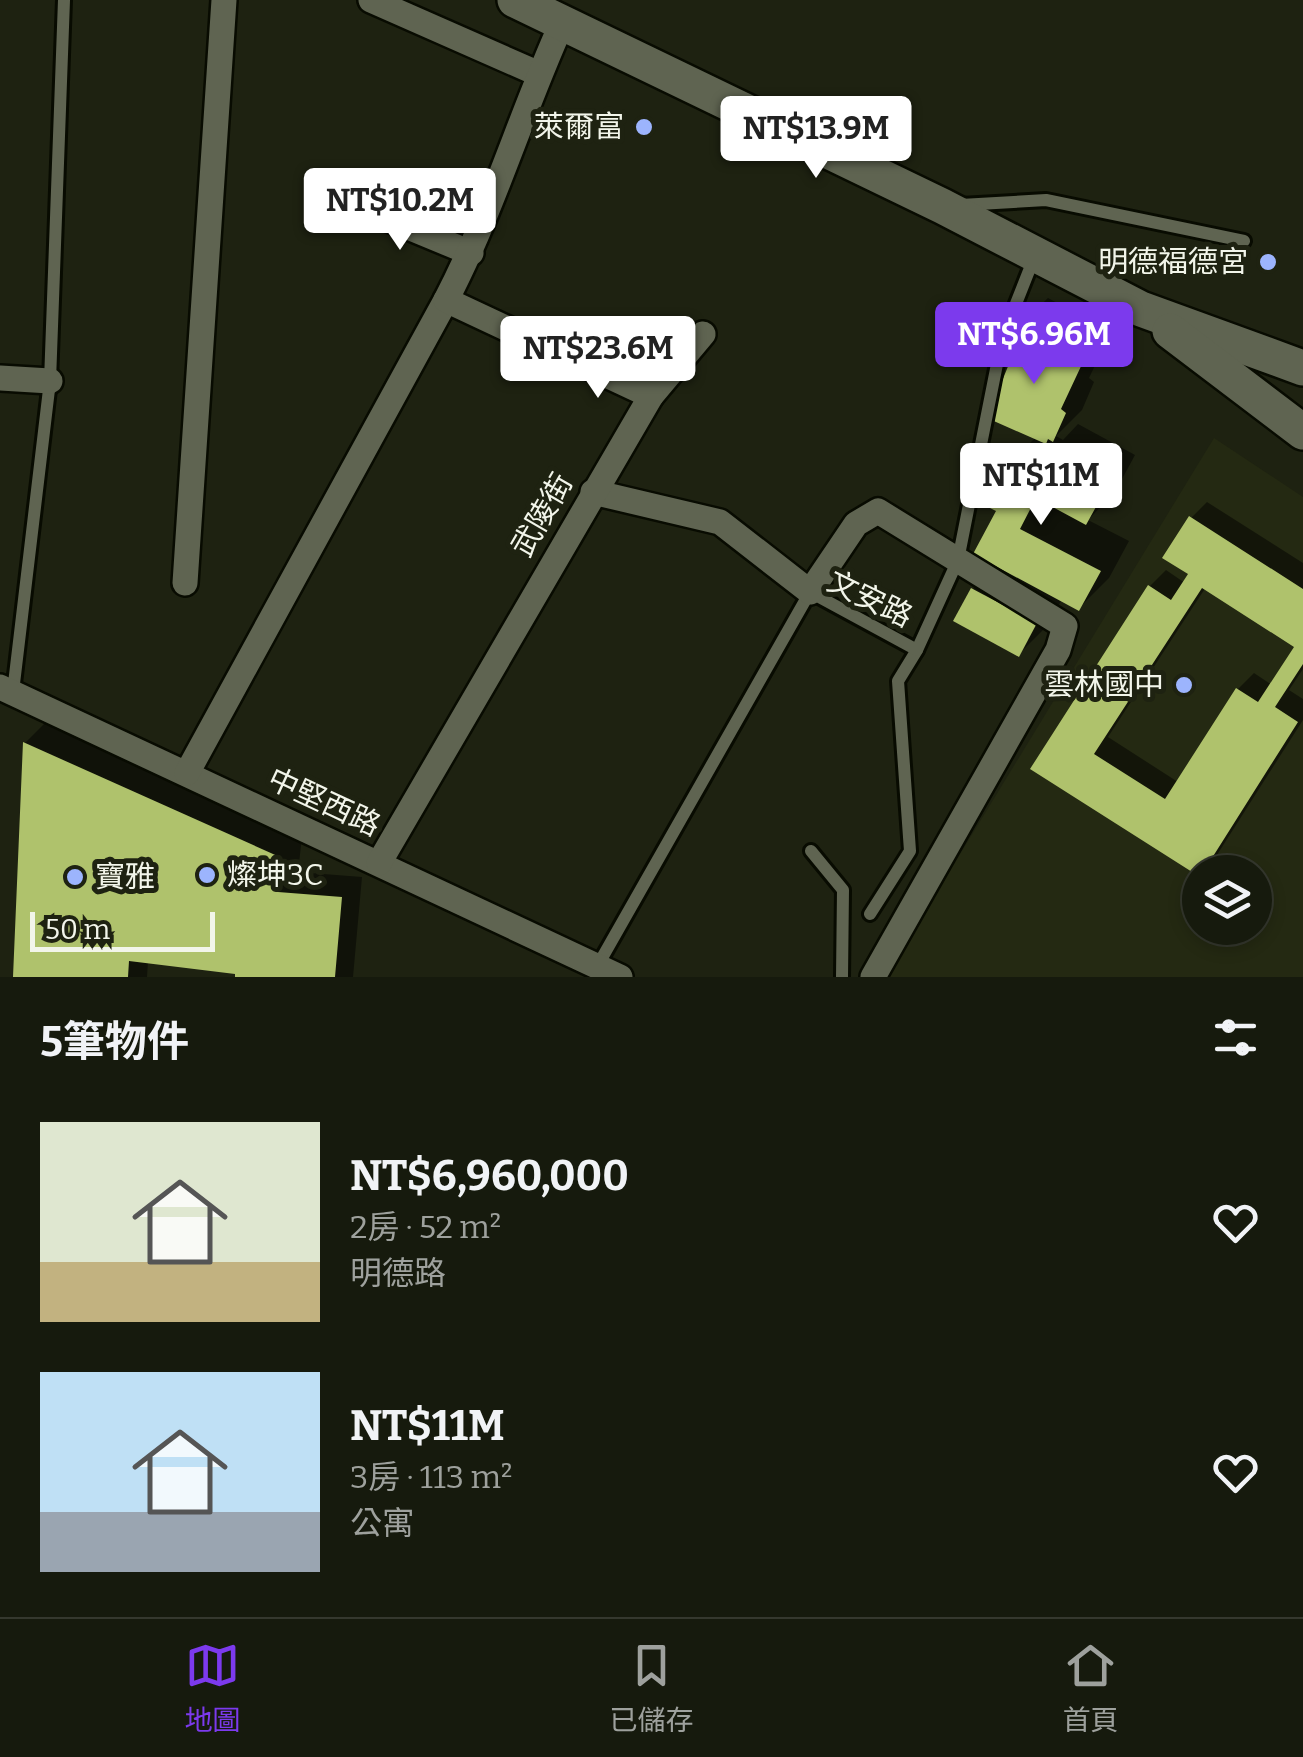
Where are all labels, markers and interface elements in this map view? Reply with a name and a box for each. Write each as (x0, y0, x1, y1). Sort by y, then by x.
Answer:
pin: NT$13.9M (713, 96, 919, 181)
place label: 萊爾富 (534, 109, 624, 145)
text: NT$13.9M (743, 109, 889, 147)
marker: 萊爾富 (633, 116, 655, 138)
pin: NT$10.2M (297, 168, 503, 253)
text: NT$10.2M (326, 181, 474, 219)
place label: 明德福德宮 (1098, 244, 1248, 280)
marker: 明德福德宮 (1257, 251, 1279, 273)
pin: NT$6.96M (931, 302, 1137, 387)
text: NT$6.96M (957, 315, 1111, 353)
pin: NT$23.6M (495, 316, 701, 401)
text: NT$23.6M (522, 329, 674, 367)
pin: NT$11M (960, 443, 1122, 528)
text: NT$11M (982, 456, 1100, 494)
street label: 武陵街 (504, 467, 580, 563)
street label: 文安路 (822, 563, 918, 635)
place label: 雲林國中 (1044, 667, 1164, 703)
marker: 雲林國中 (1173, 674, 1195, 696)
street label: 中堅西路 (262, 760, 386, 844)
map controls (1182, 855, 1272, 945)
button: layers (1182, 855, 1272, 945)
place label: 燦坤3C (227, 857, 323, 893)
place label: 寶雅 (95, 859, 155, 895)
marker: 燦坤3C (196, 864, 218, 886)
marker: 寶雅 (64, 866, 86, 888)
scale bar (30, 907, 215, 951)
text: 50 m (45, 913, 110, 946)
icon: filters (1208, 1010, 1263, 1065)
text: 5筆物件 (40, 1017, 189, 1067)
text: NT$6,960,000 (350, 1151, 629, 1201)
icon: home (120, 1162, 240, 1282)
icon: heart (1208, 1195, 1263, 1250)
text: 2房 · 52 m² (350, 1208, 501, 1246)
text: 明德路 (350, 1254, 446, 1292)
text: NT$11M (350, 1401, 505, 1451)
icon: home (120, 1412, 240, 1532)
icon: heart (1208, 1445, 1263, 1500)
text: 3房 · 113 m² (350, 1458, 512, 1496)
text: 公寓 (350, 1504, 414, 1542)
tab: 地圖 (184, 1638, 241, 1738)
tab: 已儲存 (609, 1638, 694, 1738)
tab: 首頁 (1062, 1638, 1119, 1738)

